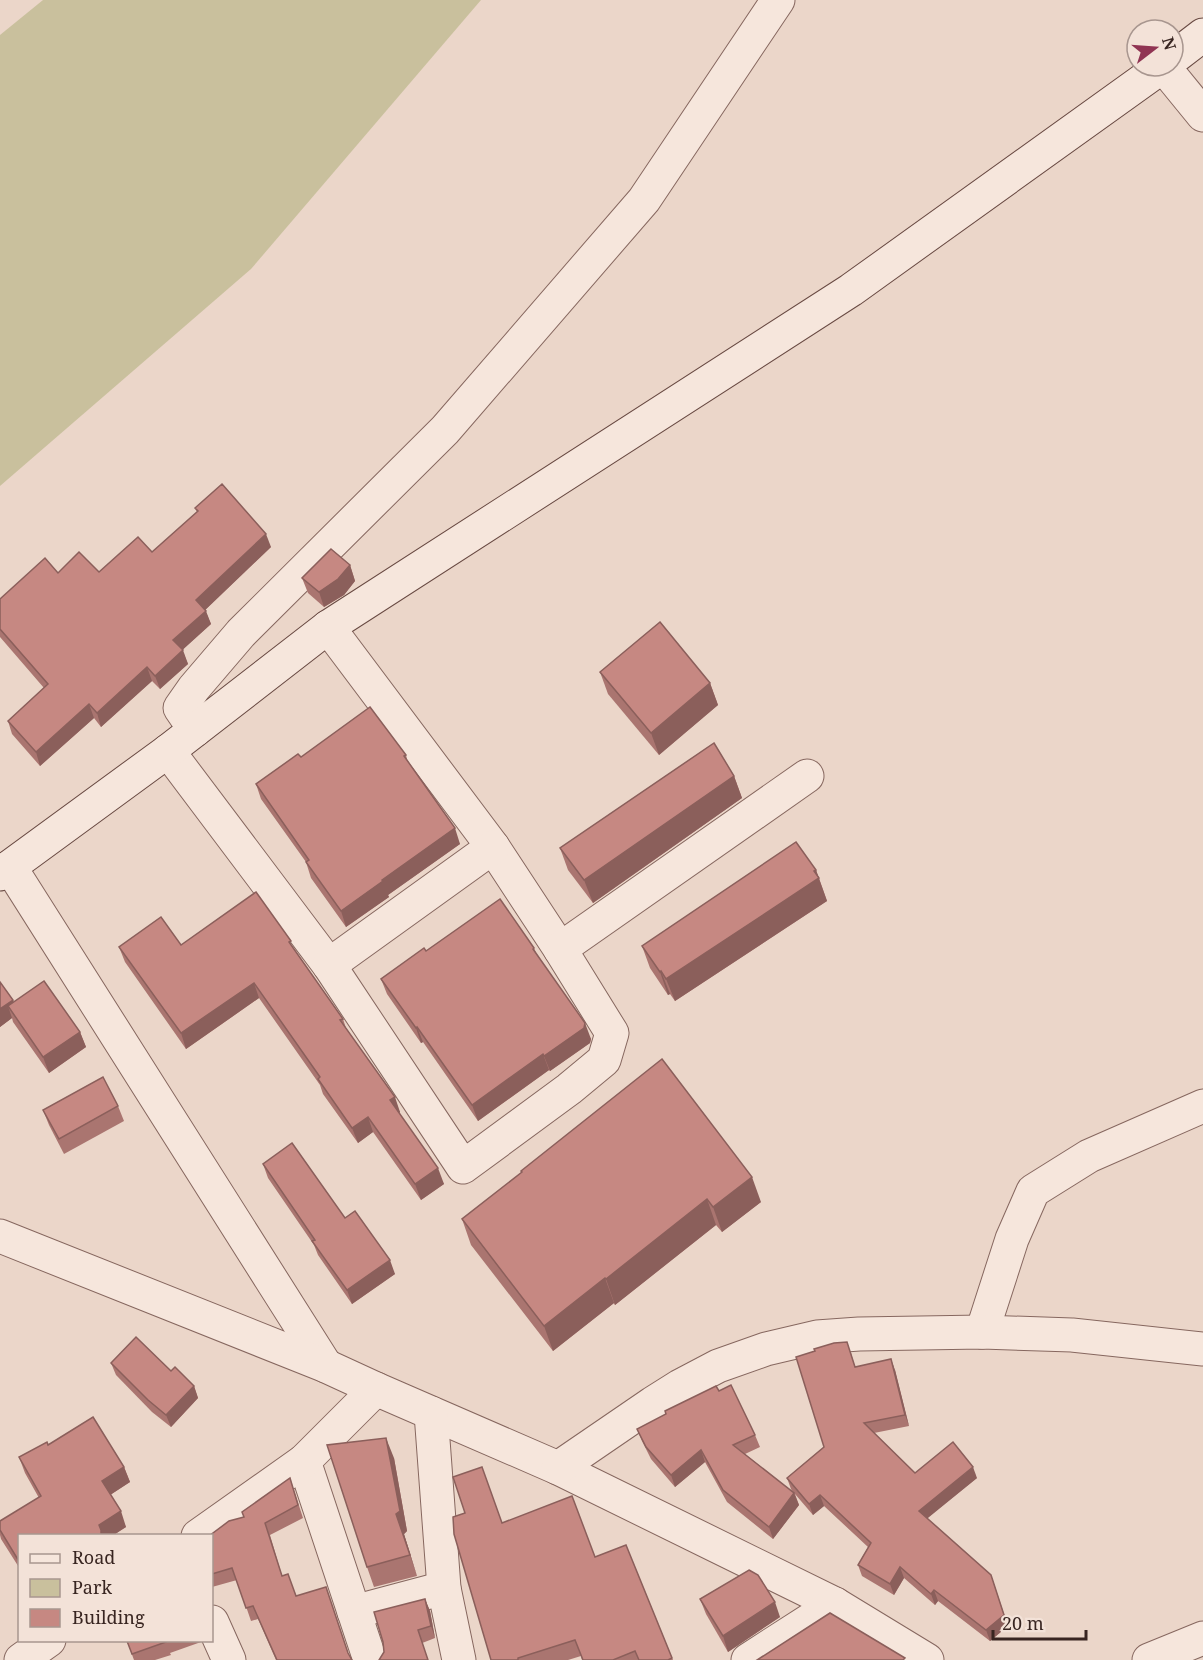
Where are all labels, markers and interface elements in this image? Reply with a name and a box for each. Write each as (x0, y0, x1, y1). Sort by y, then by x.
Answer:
north arrow (1125, 18, 1185, 78)
text: N (1157, 34, 1182, 53)
legend (18, 1534, 213, 1642)
text: Road (72, 1545, 115, 1569)
text: Park (72, 1575, 112, 1599)
scale bar (993, 1603, 1086, 1641)
text: Building (72, 1605, 145, 1629)
text: 20 m (1002, 1611, 1044, 1635)

